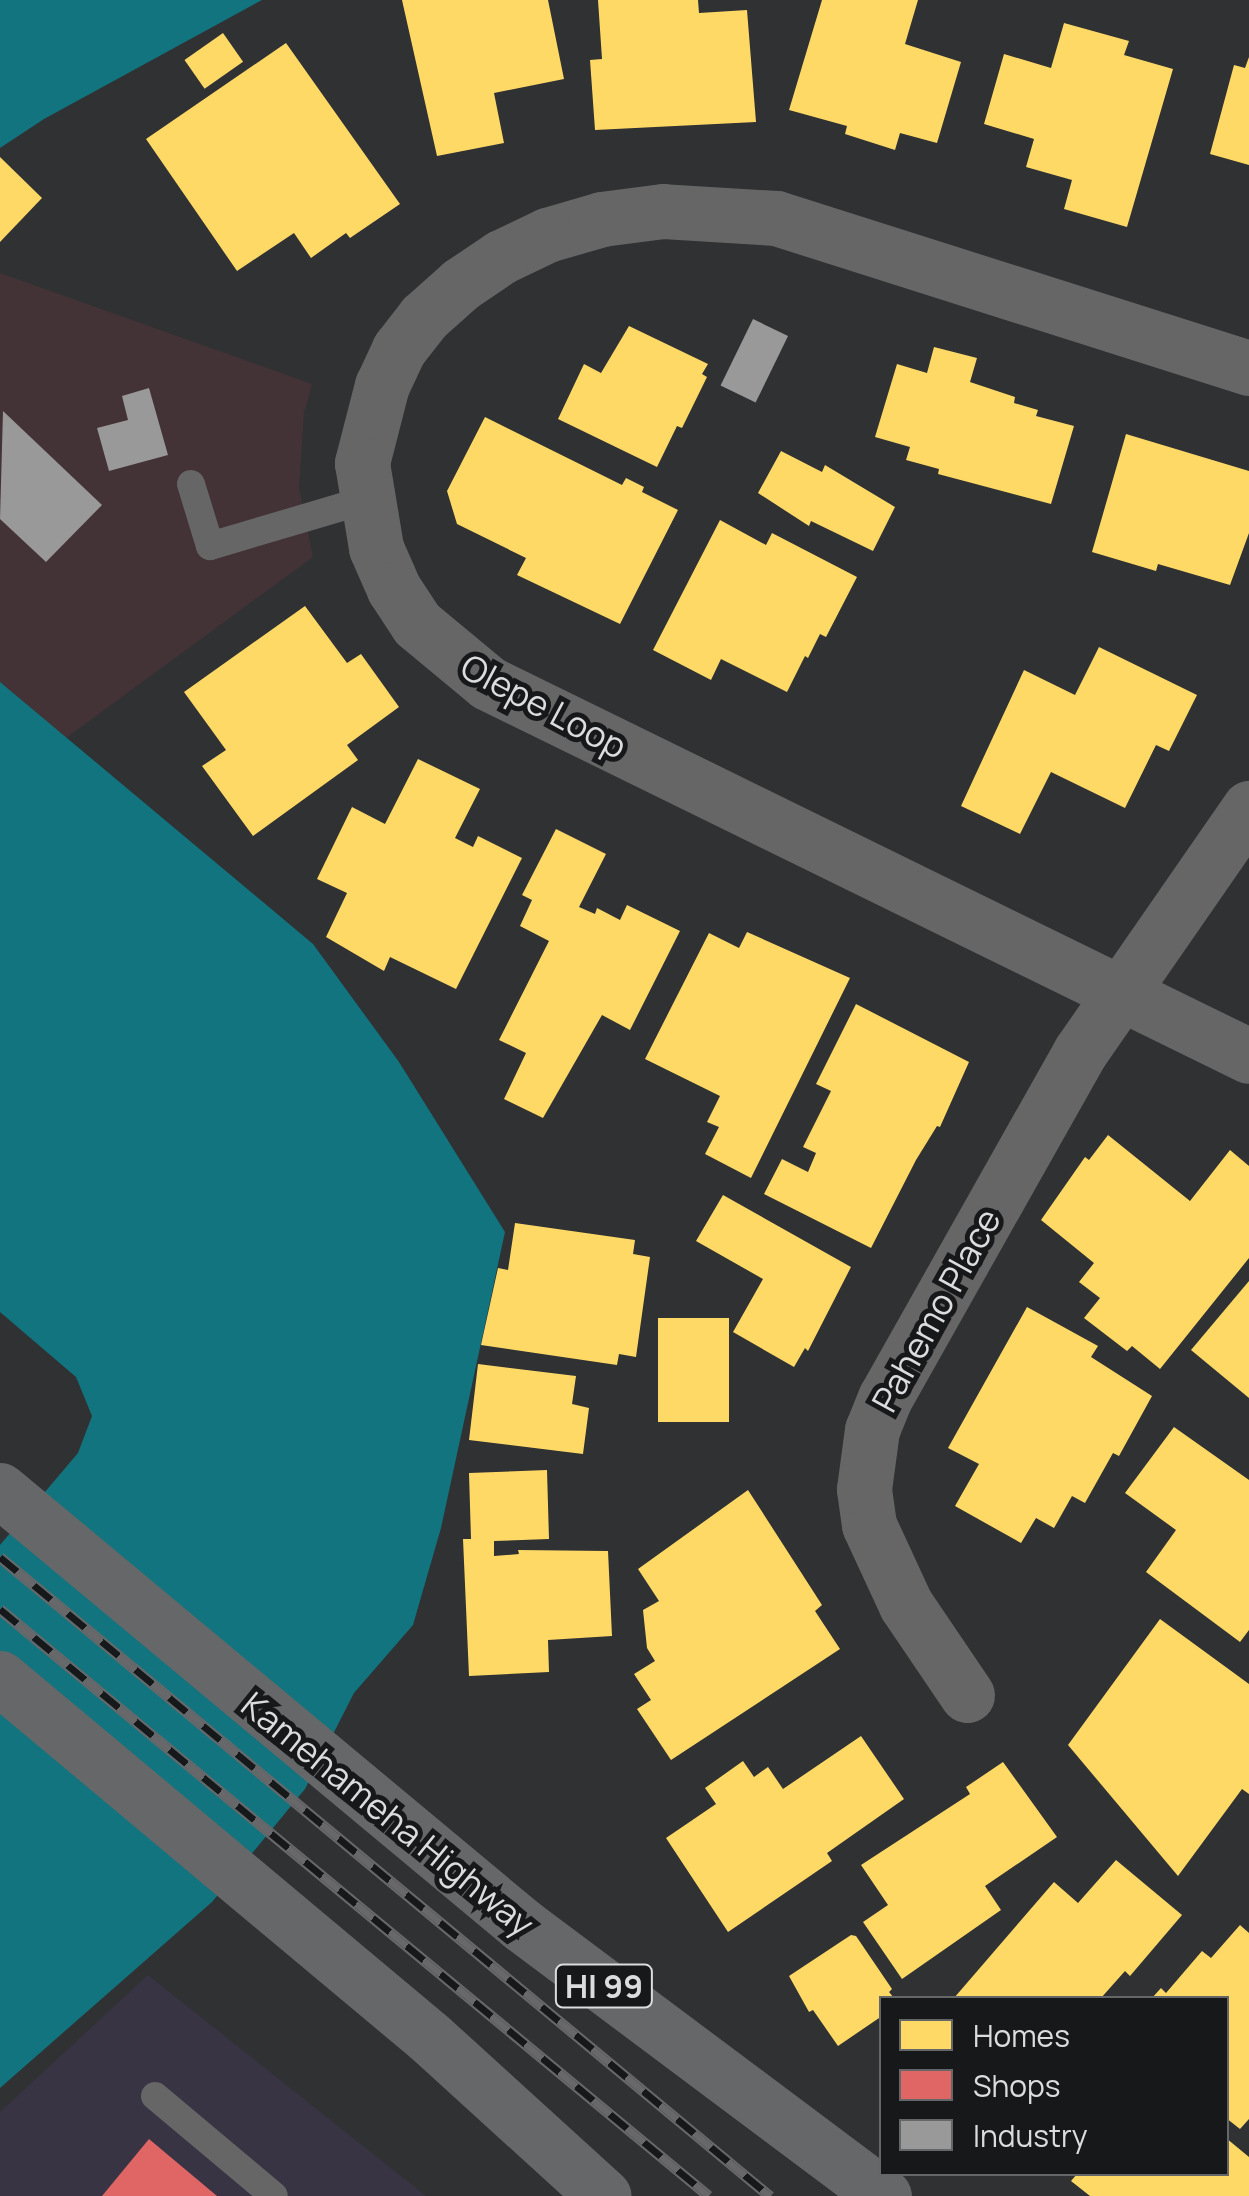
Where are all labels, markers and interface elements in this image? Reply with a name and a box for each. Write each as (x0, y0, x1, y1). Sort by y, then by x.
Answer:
street label: Olepe Loop (454, 645, 634, 767)
street label: Pahemo Place (863, 1201, 1009, 1419)
street label: Kamehameha Highway (233, 1683, 543, 1945)
road number: HI 99 (554, 1959, 654, 2013)
legend (879, 1996, 1229, 2176)
text: Homes (973, 2015, 1070, 2056)
text: Shops (973, 2065, 1060, 2106)
text: Industry (973, 2115, 1088, 2156)

